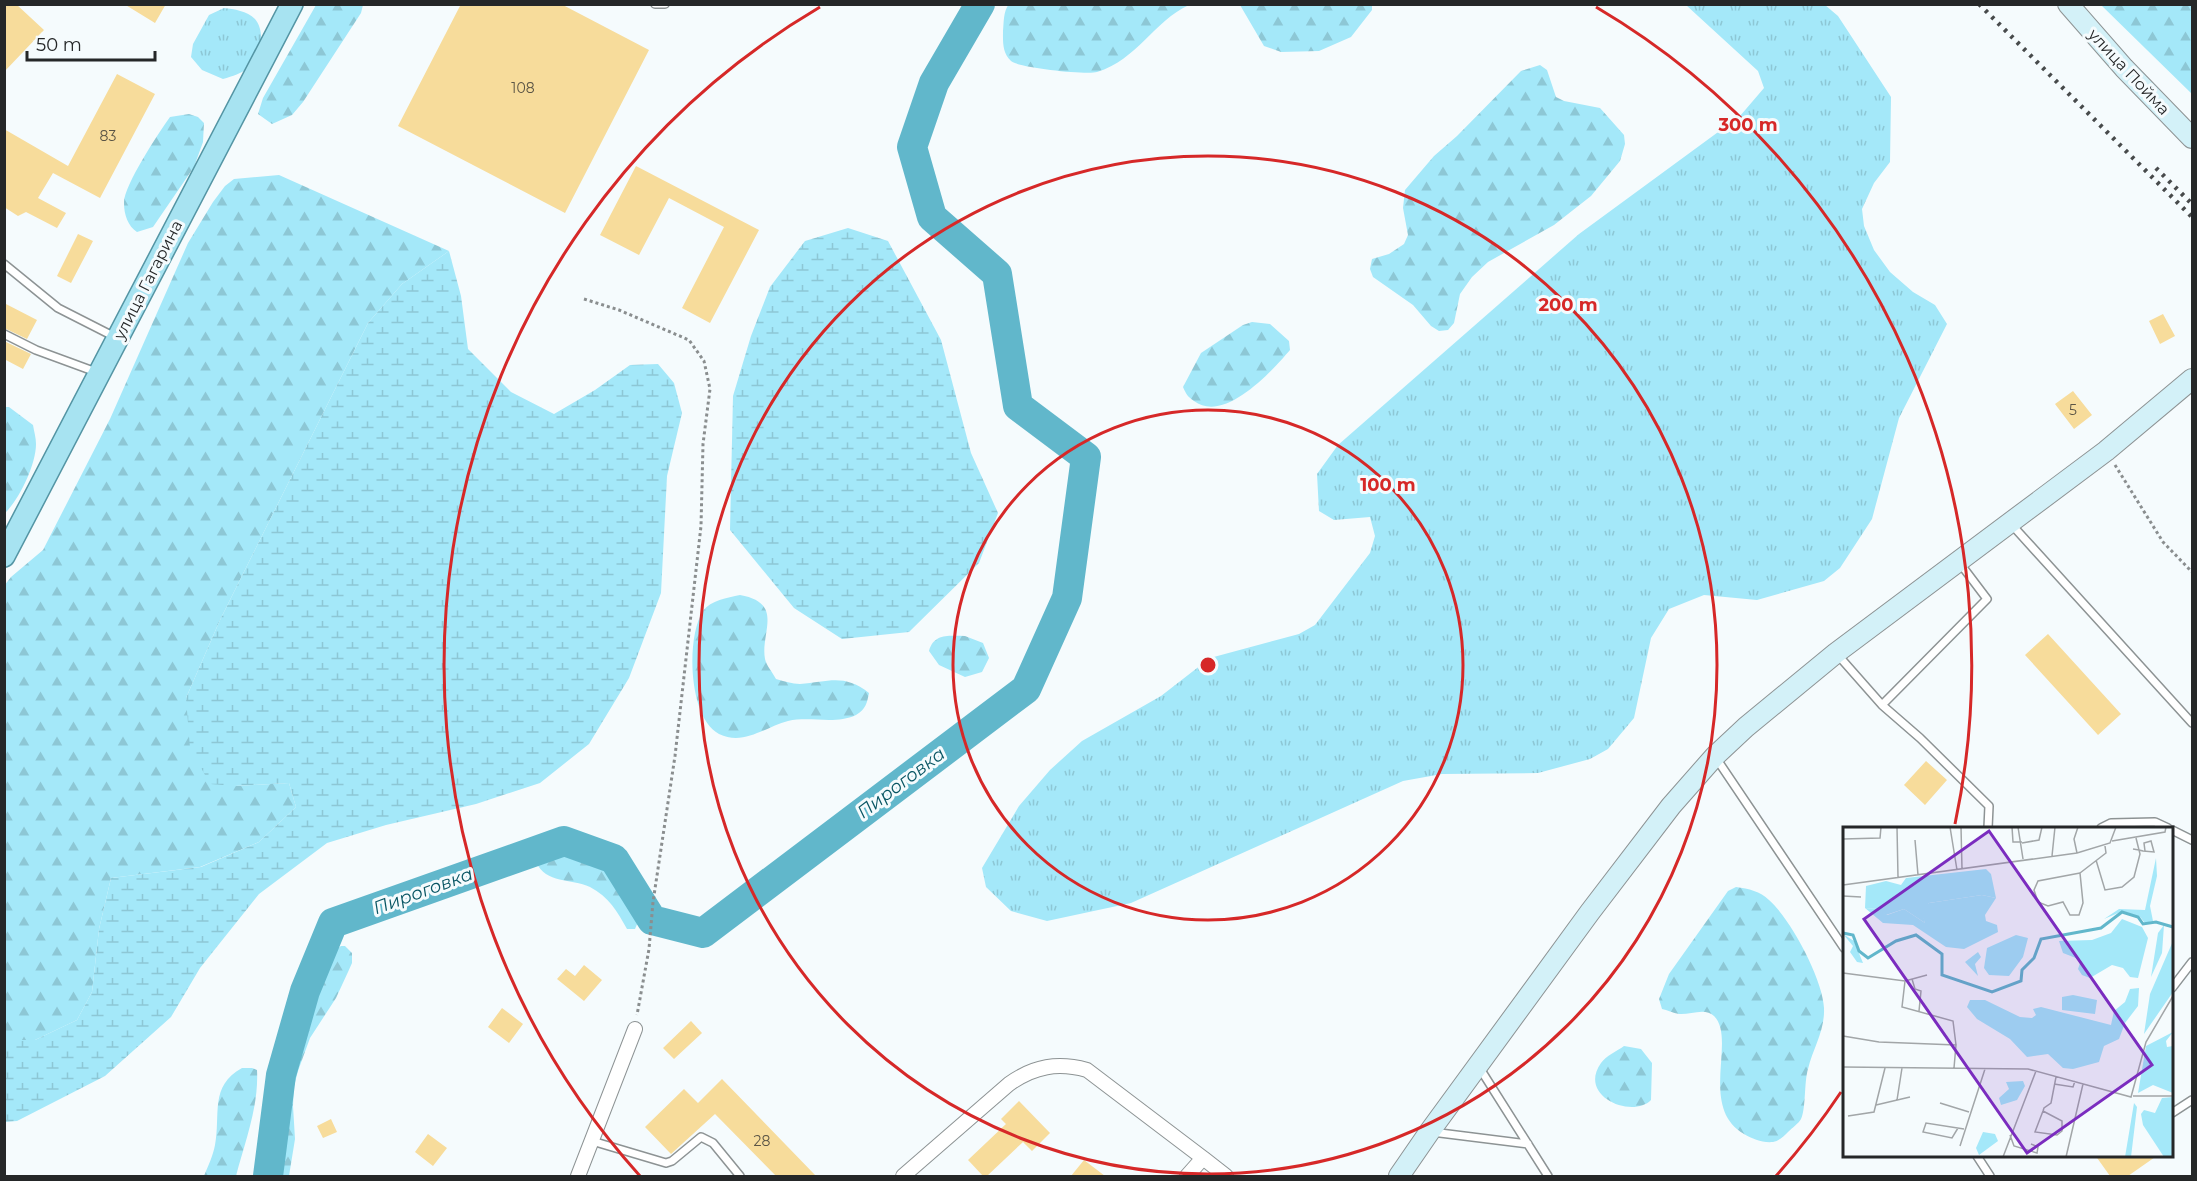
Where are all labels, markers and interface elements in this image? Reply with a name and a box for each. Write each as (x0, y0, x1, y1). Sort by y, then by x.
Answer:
scale bar (27, 24, 154, 62)
street label: улица Пойма (2084, 24, 2174, 119)
text: 50 m (36, 34, 82, 56)
house number: 108 (511, 79, 535, 97)
text: 300 m (1717, 114, 1778, 136)
house number: 83 (100, 127, 117, 145)
street label: улица Гагарина (109, 217, 186, 344)
text: 200 m (1538, 294, 1598, 316)
house number: 5 (2069, 401, 2077, 419)
text: 100 m (1360, 474, 1416, 496)
centre of rings (1198, 655, 1218, 675)
water label: Пироговка (853, 743, 949, 823)
inset map (1843, 827, 2173, 1157)
water label: Пироговка (370, 863, 476, 919)
house number: 28 (754, 1132, 771, 1150)

